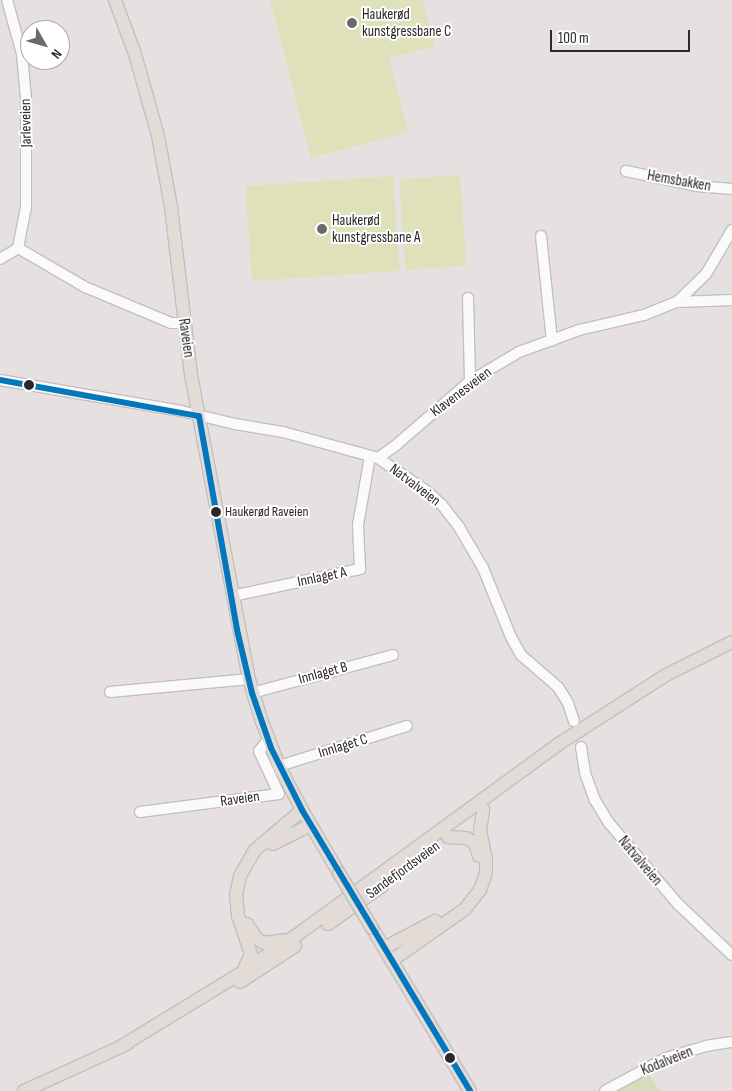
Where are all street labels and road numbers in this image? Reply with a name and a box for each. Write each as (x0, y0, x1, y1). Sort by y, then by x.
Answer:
street label: Jarleveien (17, 98, 35, 148)
street label: Hemsbakken (646, 167, 712, 195)
street label: Raveien (174, 317, 198, 359)
street label: Klavenesveien (427, 363, 495, 421)
street label: Natvalveien (386, 460, 444, 510)
street label: Innlaget A (296, 563, 348, 591)
street label: Innlaget B (297, 658, 349, 688)
street label: Innlaget C (316, 730, 370, 762)
street label: Raveien (219, 787, 261, 811)
street label: Natvalveien (614, 833, 666, 889)
street label: Sandefjordsveien (363, 837, 443, 903)
street label: Kodalveien (638, 1042, 696, 1080)

